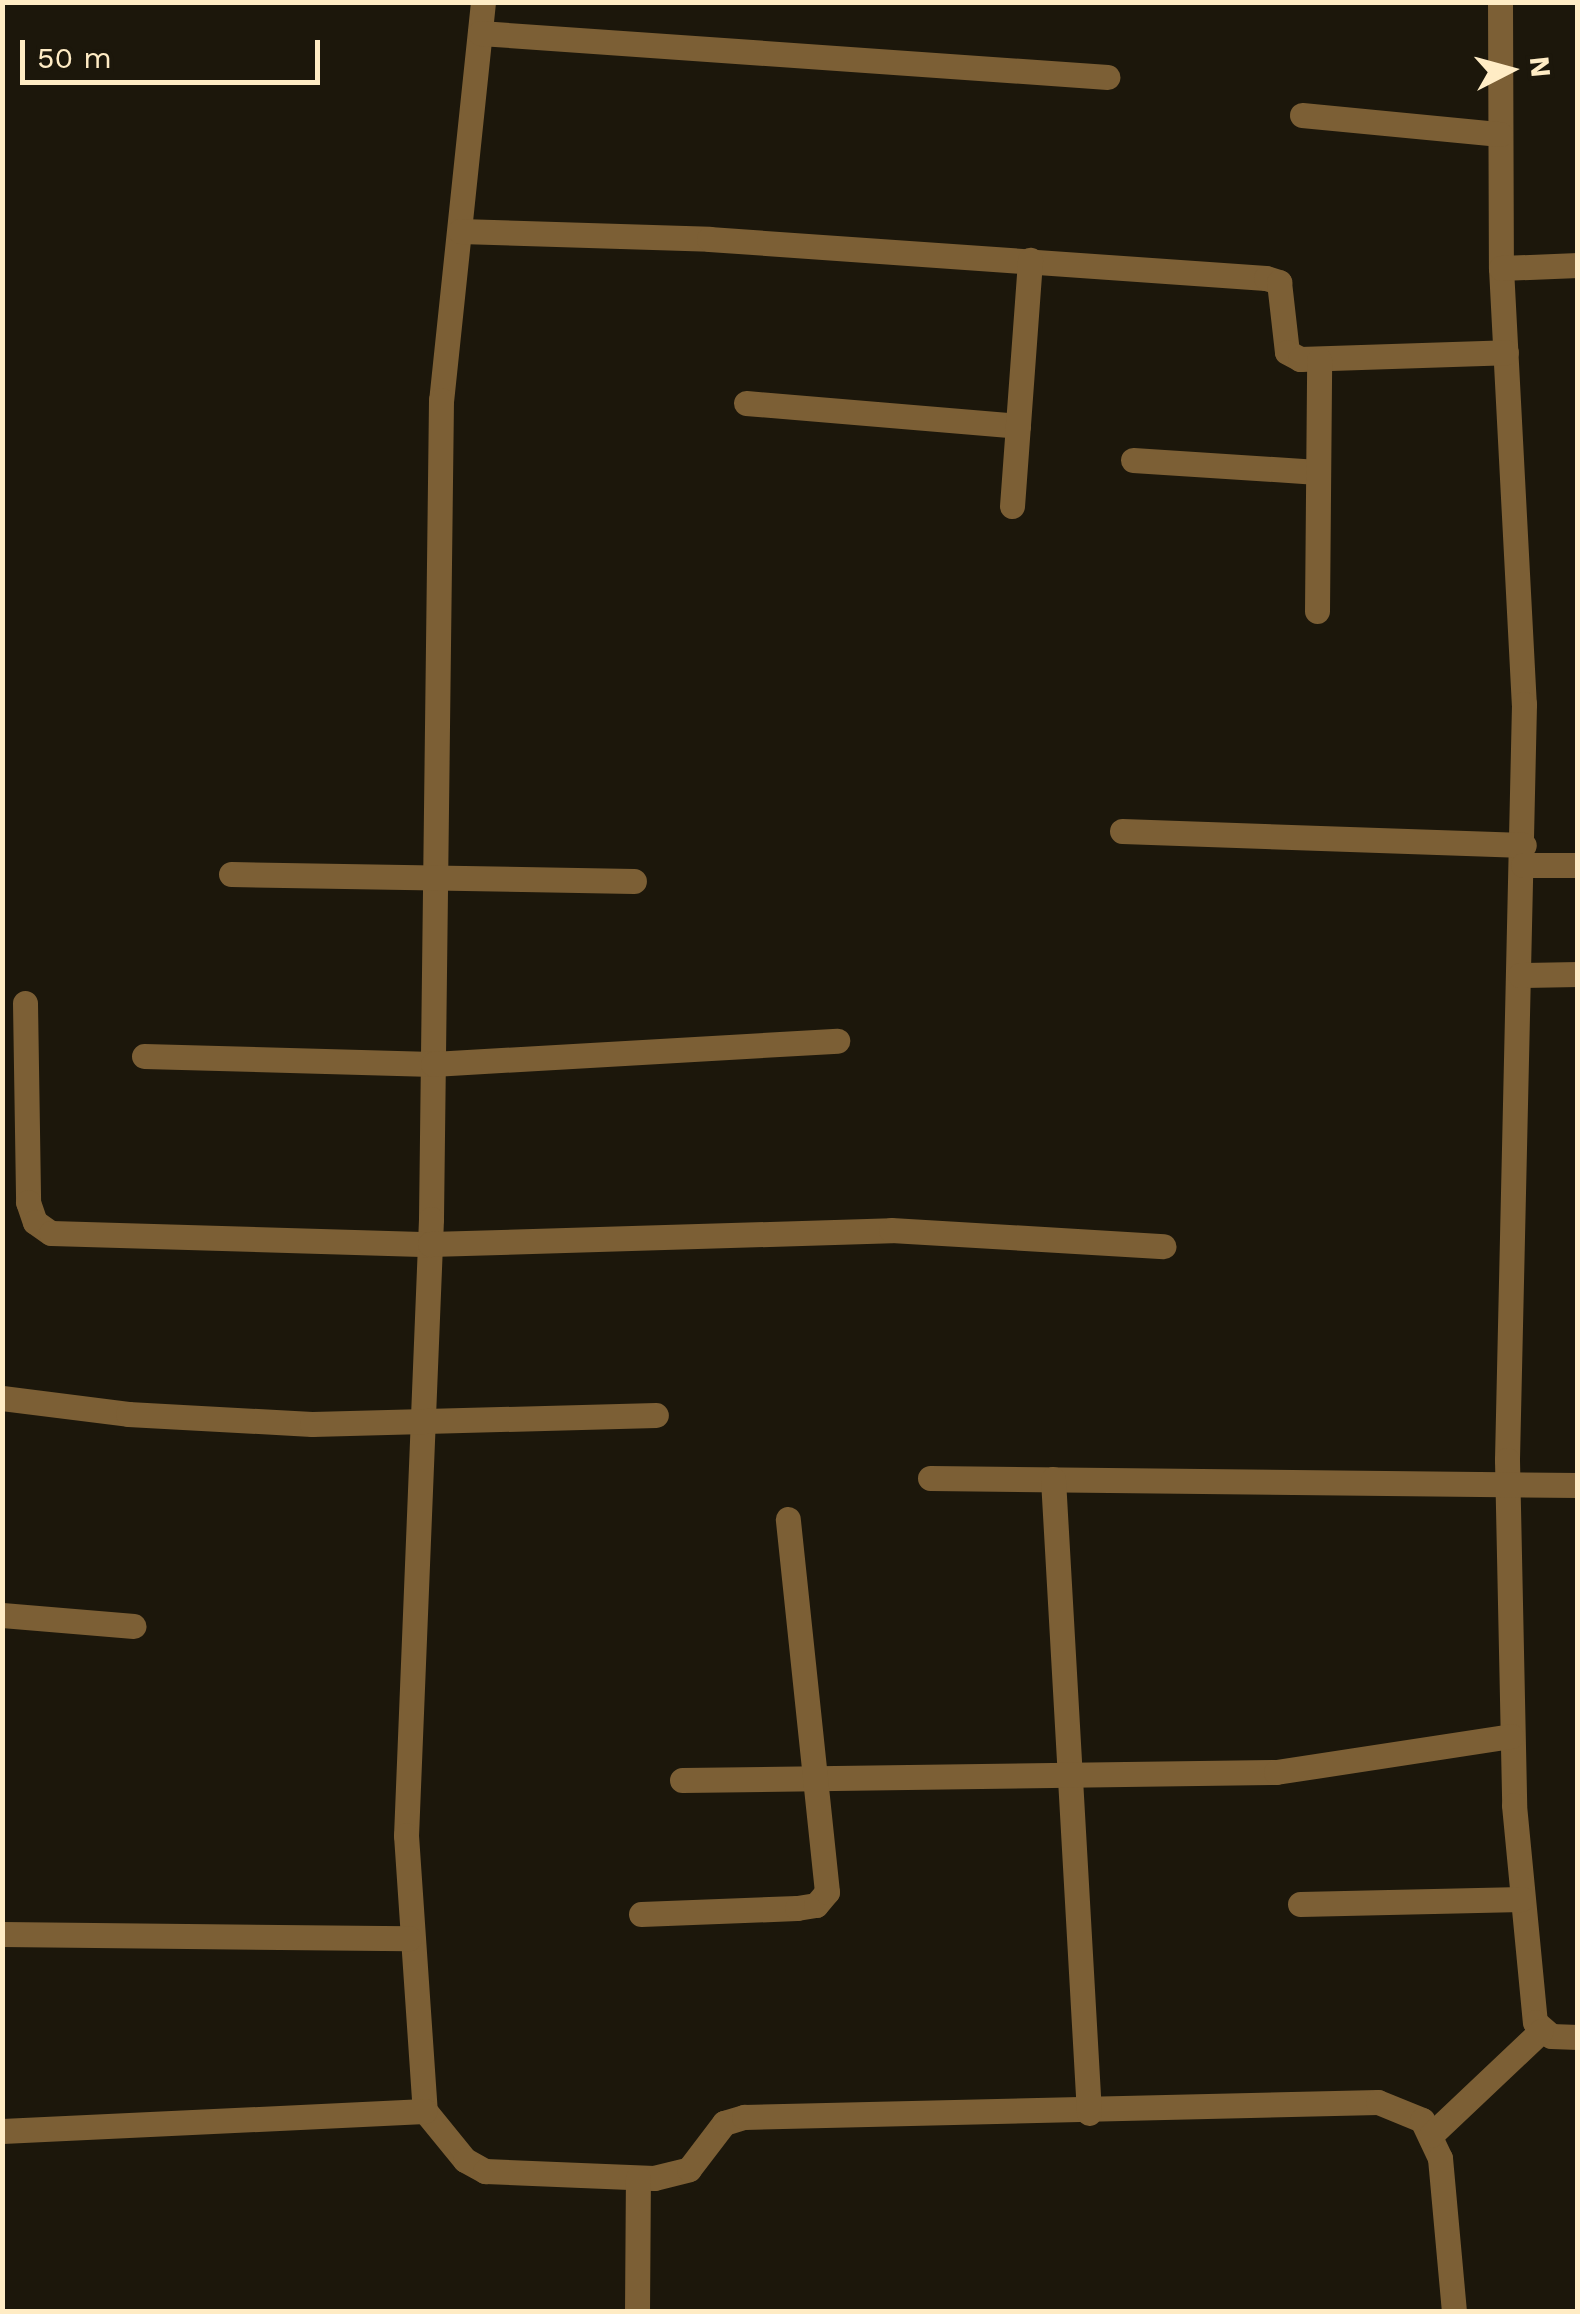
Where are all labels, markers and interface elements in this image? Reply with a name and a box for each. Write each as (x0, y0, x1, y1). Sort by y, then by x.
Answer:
scale bar (25, 20, 325, 82)
north arrow (1460, 20, 1560, 120)
text: 50 m (37, 40, 112, 75)
text: N (1523, 55, 1558, 79)

